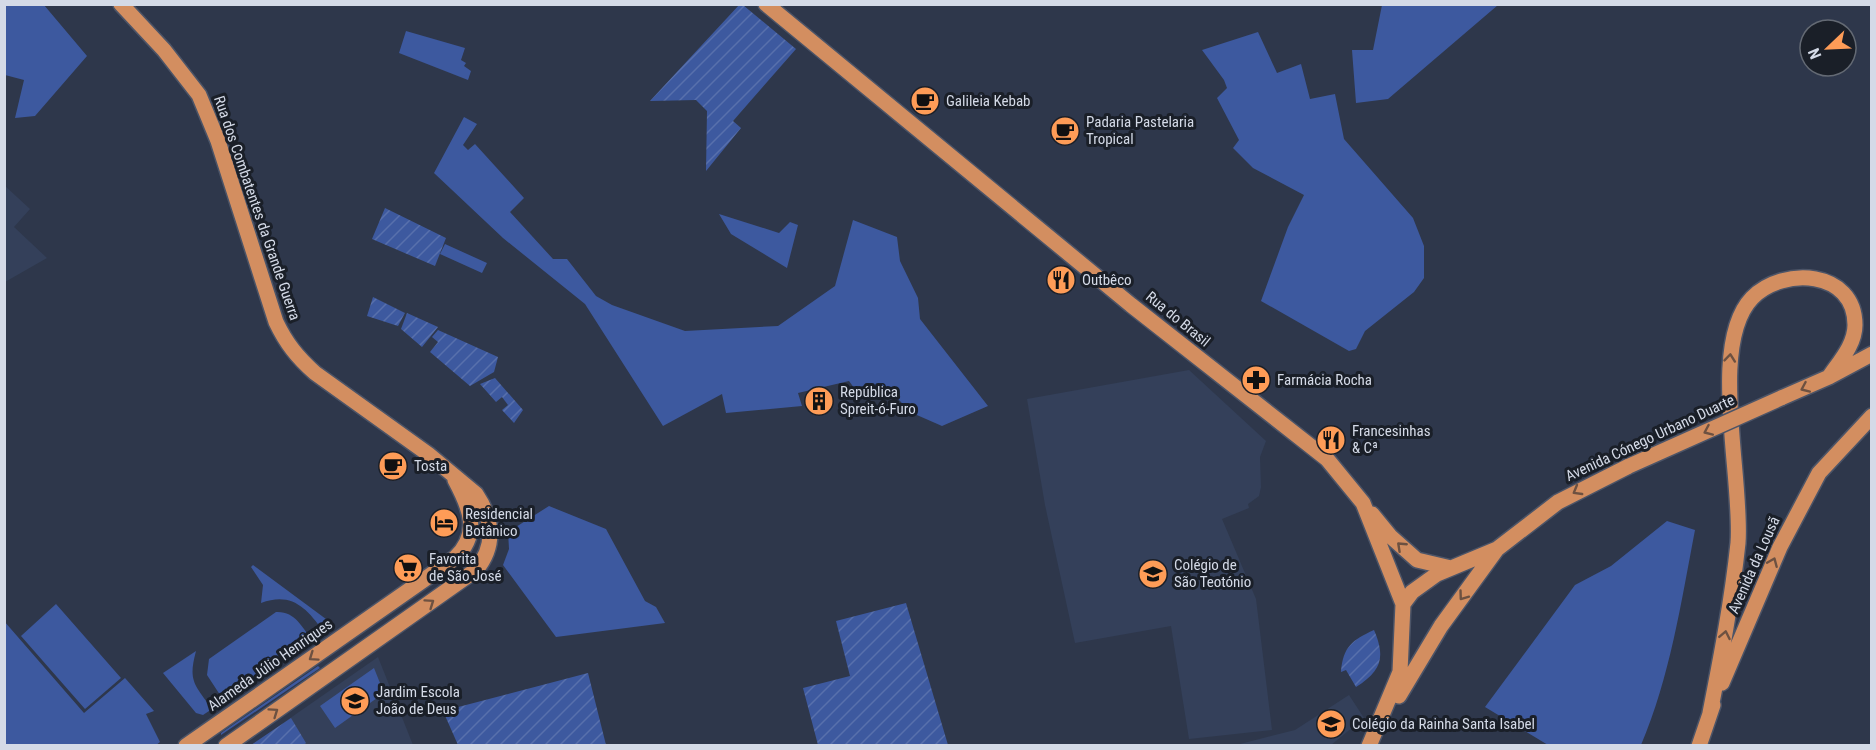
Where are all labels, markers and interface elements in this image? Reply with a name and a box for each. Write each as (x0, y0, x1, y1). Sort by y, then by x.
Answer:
north arrow (1798, 18, 1858, 78)
text: N (1804, 45, 1825, 62)
cafe icon: Galileia Kebab (909, 85, 941, 117)
place label: Galileia Kebab (946, 92, 1030, 110)
street label: Rua dos Combatentes da Grande Guerra (210, 93, 304, 323)
place label: Padaria Pastelaria Tropical (1086, 113, 1194, 148)
cafe icon: Padaria Pastelaria Tropical (1049, 115, 1081, 147)
restaurant icon: Outbêco (1045, 264, 1077, 296)
place label: Outbêco (1082, 271, 1132, 289)
street label: Rua do Brasil (1142, 288, 1214, 350)
one-way arrow (1723, 353, 1736, 362)
pharmacy icon: Farmácia Rocha (1240, 364, 1272, 396)
place label: Farmácia Rocha (1277, 371, 1372, 389)
one-way arrow (1800, 380, 1811, 392)
place label: República Spreit-ó-Furo (840, 383, 916, 418)
building icon: República Spreit-ó-Furo (803, 385, 835, 417)
street label: Avenida Cónego Urbano Duarte (1563, 391, 1737, 485)
place label: Francesinhas & Cª (1352, 422, 1431, 457)
one-way arrow (1703, 423, 1714, 435)
restaurant icon: Francesinhas & Cª (1315, 424, 1347, 456)
cafe icon: Tosta (377, 450, 409, 482)
place label: Tosta (414, 457, 447, 475)
one-way arrow (1573, 484, 1583, 496)
place label: Residencial Botânico (465, 505, 533, 540)
hotel icon: Residencial Botânico (428, 507, 460, 539)
street label: Avenida da Lousã (1725, 514, 1783, 616)
one-way arrow (1397, 542, 1407, 553)
place label: Favorita de São José (429, 550, 502, 585)
supermarket icon: Favorita de São José (392, 552, 424, 584)
place label: Colégio de São Teotónio (1174, 556, 1251, 591)
school or university icon: Colégio de São Teotónio (1137, 558, 1169, 590)
one-way arrow (1766, 558, 1778, 569)
one-way arrow (1459, 590, 1470, 601)
one-way arrow (423, 599, 434, 610)
street label: Alameda Júlio Henriques (204, 615, 336, 715)
one-way arrow (1718, 630, 1731, 640)
one-way arrow (309, 650, 320, 661)
place label: Jardim Escola João de Deus (376, 683, 460, 718)
school or university icon: Jardim Escola João de Deus (339, 685, 371, 717)
one-way arrow (267, 708, 278, 719)
school or university icon: Colégio da Rainha Santa Isabel (1315, 708, 1347, 740)
place label: Colégio da Rainha Santa Isabel (1352, 715, 1535, 733)

